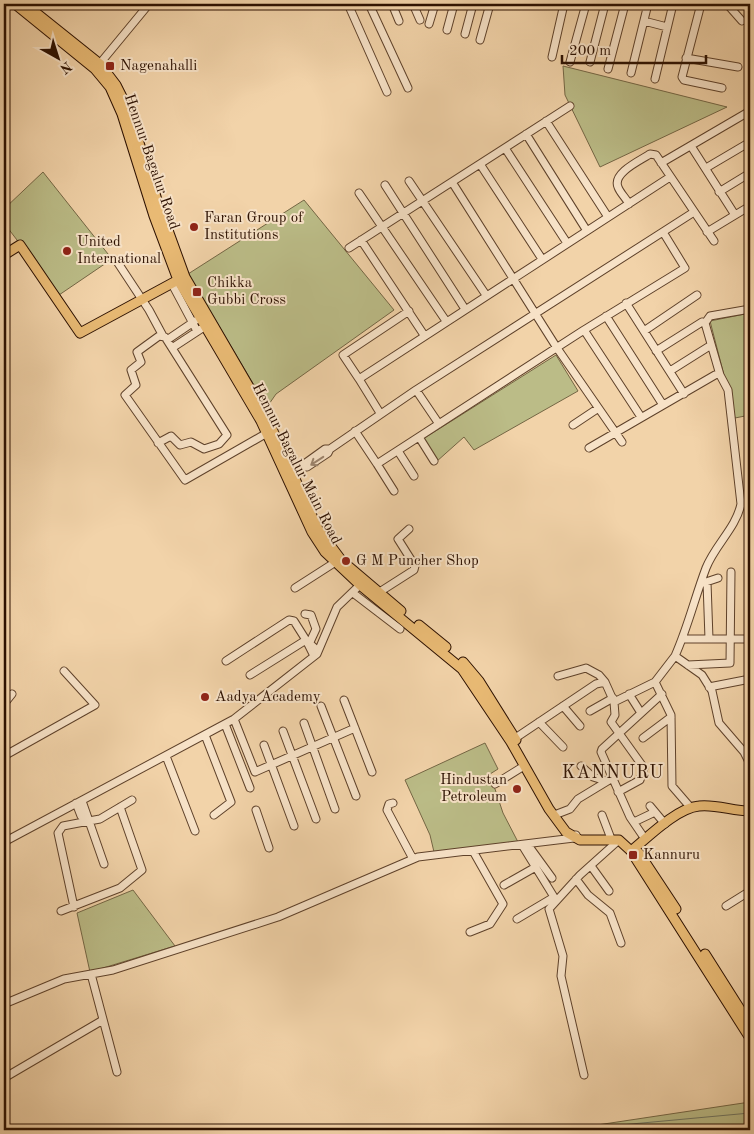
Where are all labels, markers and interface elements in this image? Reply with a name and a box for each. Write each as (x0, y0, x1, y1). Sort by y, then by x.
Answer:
north arrow (32, 32, 82, 82)
scale bar (562, 32, 705, 64)
text: 200 m (569, 44, 611, 59)
text: N (57, 59, 74, 76)
place label: Nagenahalli (120, 59, 197, 74)
marker: Nagenahalli (104, 60, 116, 72)
street label: Hennur Bagalur Road (121, 92, 181, 232)
place label: Faran Group of Institutions (204, 211, 304, 243)
marker: Faran Group of Institutions (188, 221, 200, 233)
place label: United International (77, 235, 161, 267)
marker: United International (61, 245, 73, 257)
place label: Chikka Gubbi Cross (207, 276, 286, 308)
marker: Chikka Gubbi Cross (191, 286, 203, 298)
street label: Hennur Bagalur Main Road (249, 381, 343, 547)
one-way arrow (310, 456, 324, 466)
place label: G M Puncher Shop (356, 554, 479, 569)
marker: G M Puncher Shop (340, 555, 352, 567)
place label: Aadya Academy (215, 690, 321, 705)
marker: Aadya Academy (199, 691, 211, 703)
district label: KANNURU (562, 764, 664, 782)
place label: Hindustan Petroleum (440, 773, 507, 805)
marker: Hindustan Petroleum (511, 783, 523, 795)
place label: Kannuru (643, 848, 700, 863)
marker: Kannuru (627, 849, 639, 861)

